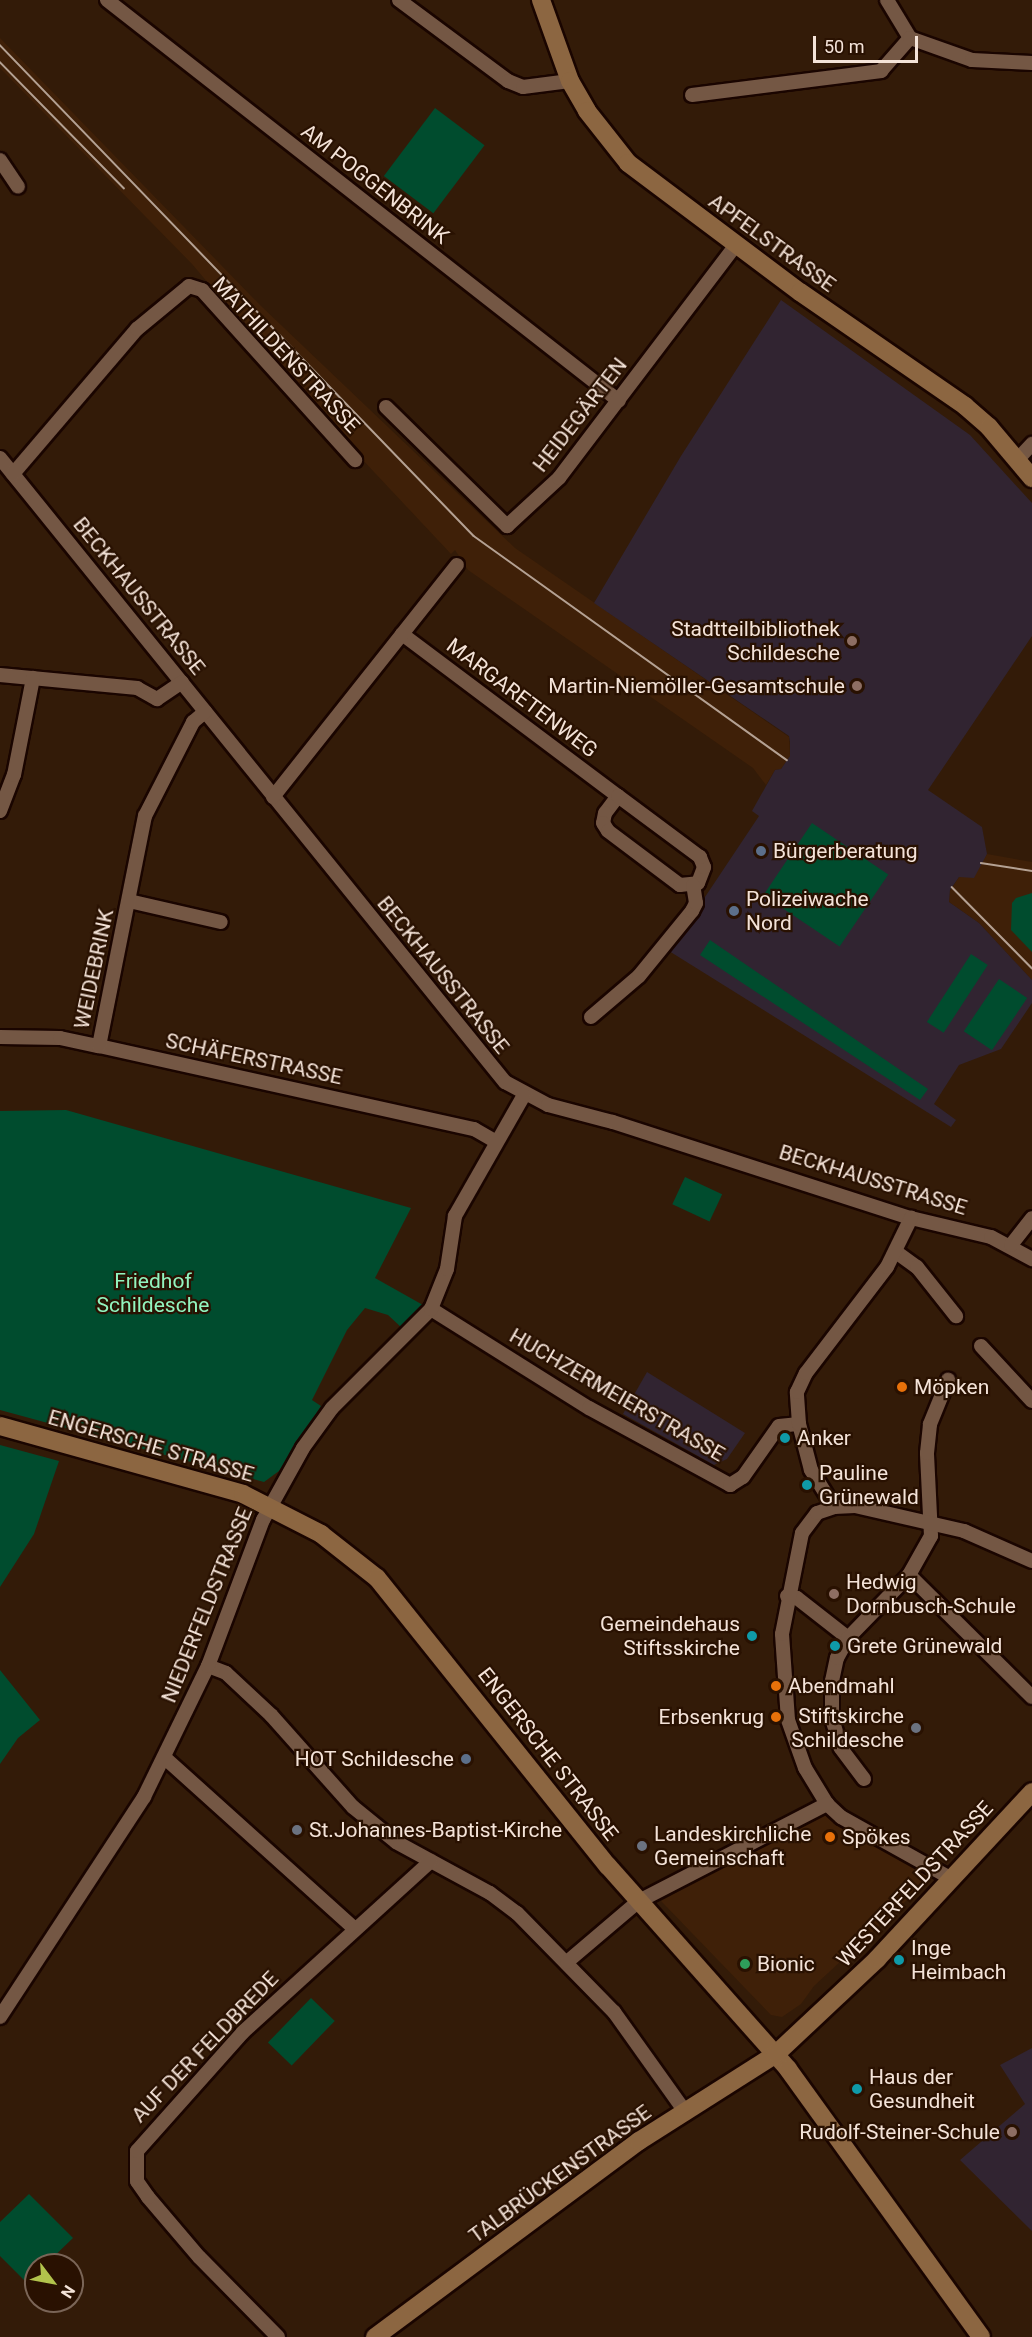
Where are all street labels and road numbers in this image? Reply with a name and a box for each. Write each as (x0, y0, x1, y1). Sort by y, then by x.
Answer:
street label: AM POGGENBRINK (296, 119, 454, 249)
street label: APFELSTRASSE (704, 189, 840, 297)
street label: MATHILDENSTRASSE (207, 272, 365, 438)
street label: HEIDEGÄRTEN (528, 353, 632, 477)
street label: BECKHAUSSTRASSE (68, 512, 210, 680)
street label: MARGARETENWEG (442, 633, 602, 763)
street label: BECKHAUSSTRASSE (372, 891, 514, 1059)
street label: WEIDEBRINK (69, 907, 119, 1031)
street label: SCHÄFERSTRASSE (163, 1028, 345, 1090)
street label: BECKHAUSSTRASSE (776, 1139, 970, 1221)
street label: HUCHZERMEIERSTRASSE (505, 1323, 729, 1467)
street label: ENGERSCHE STRASSE (45, 1405, 257, 1487)
street label: NIEDERFELDSTRASSE (156, 1504, 258, 1706)
street label: ENGERSCHE STRASSE (473, 1662, 623, 1846)
street label: WESTERFELDSTRASSE (832, 1796, 998, 1972)
street label: AUF DER FELDBREDE (126, 1966, 284, 2128)
street label: TALBRÜCKENSTRASSE (464, 2100, 656, 2248)

